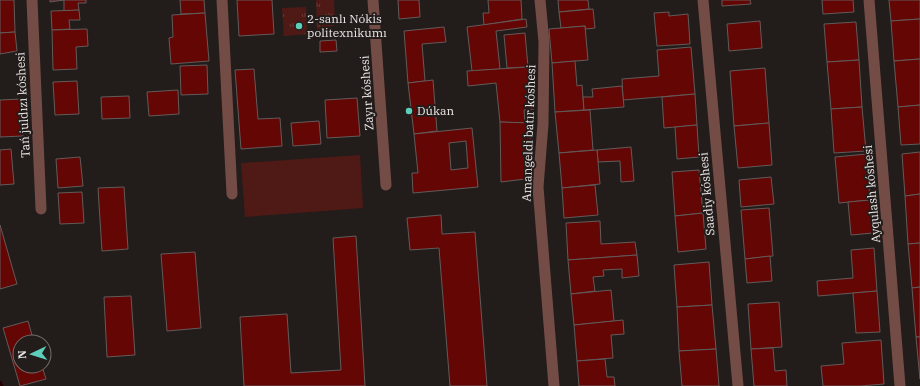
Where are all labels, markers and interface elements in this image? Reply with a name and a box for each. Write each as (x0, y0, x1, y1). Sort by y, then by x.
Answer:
place label: 2-sanlı Nókis politexnikumı (307, 11, 387, 40)
marker: 2-sanlı Nókis politexnikumı (294, 21, 304, 31)
street label: Tań juldızı kóshesi (12, 52, 33, 158)
street label: Zayır kóshesi (356, 55, 377, 131)
street label: Amangeldi batır kóshesi (519, 64, 538, 202)
place label: Dúkan (417, 103, 454, 118)
marker: Dúkan (404, 106, 414, 116)
street label: Ayqulash kóshesi (860, 144, 883, 244)
street label: Saadiy kóshesi (695, 152, 718, 236)
north arrow (12, 334, 52, 374)
text: N (15, 350, 29, 360)

